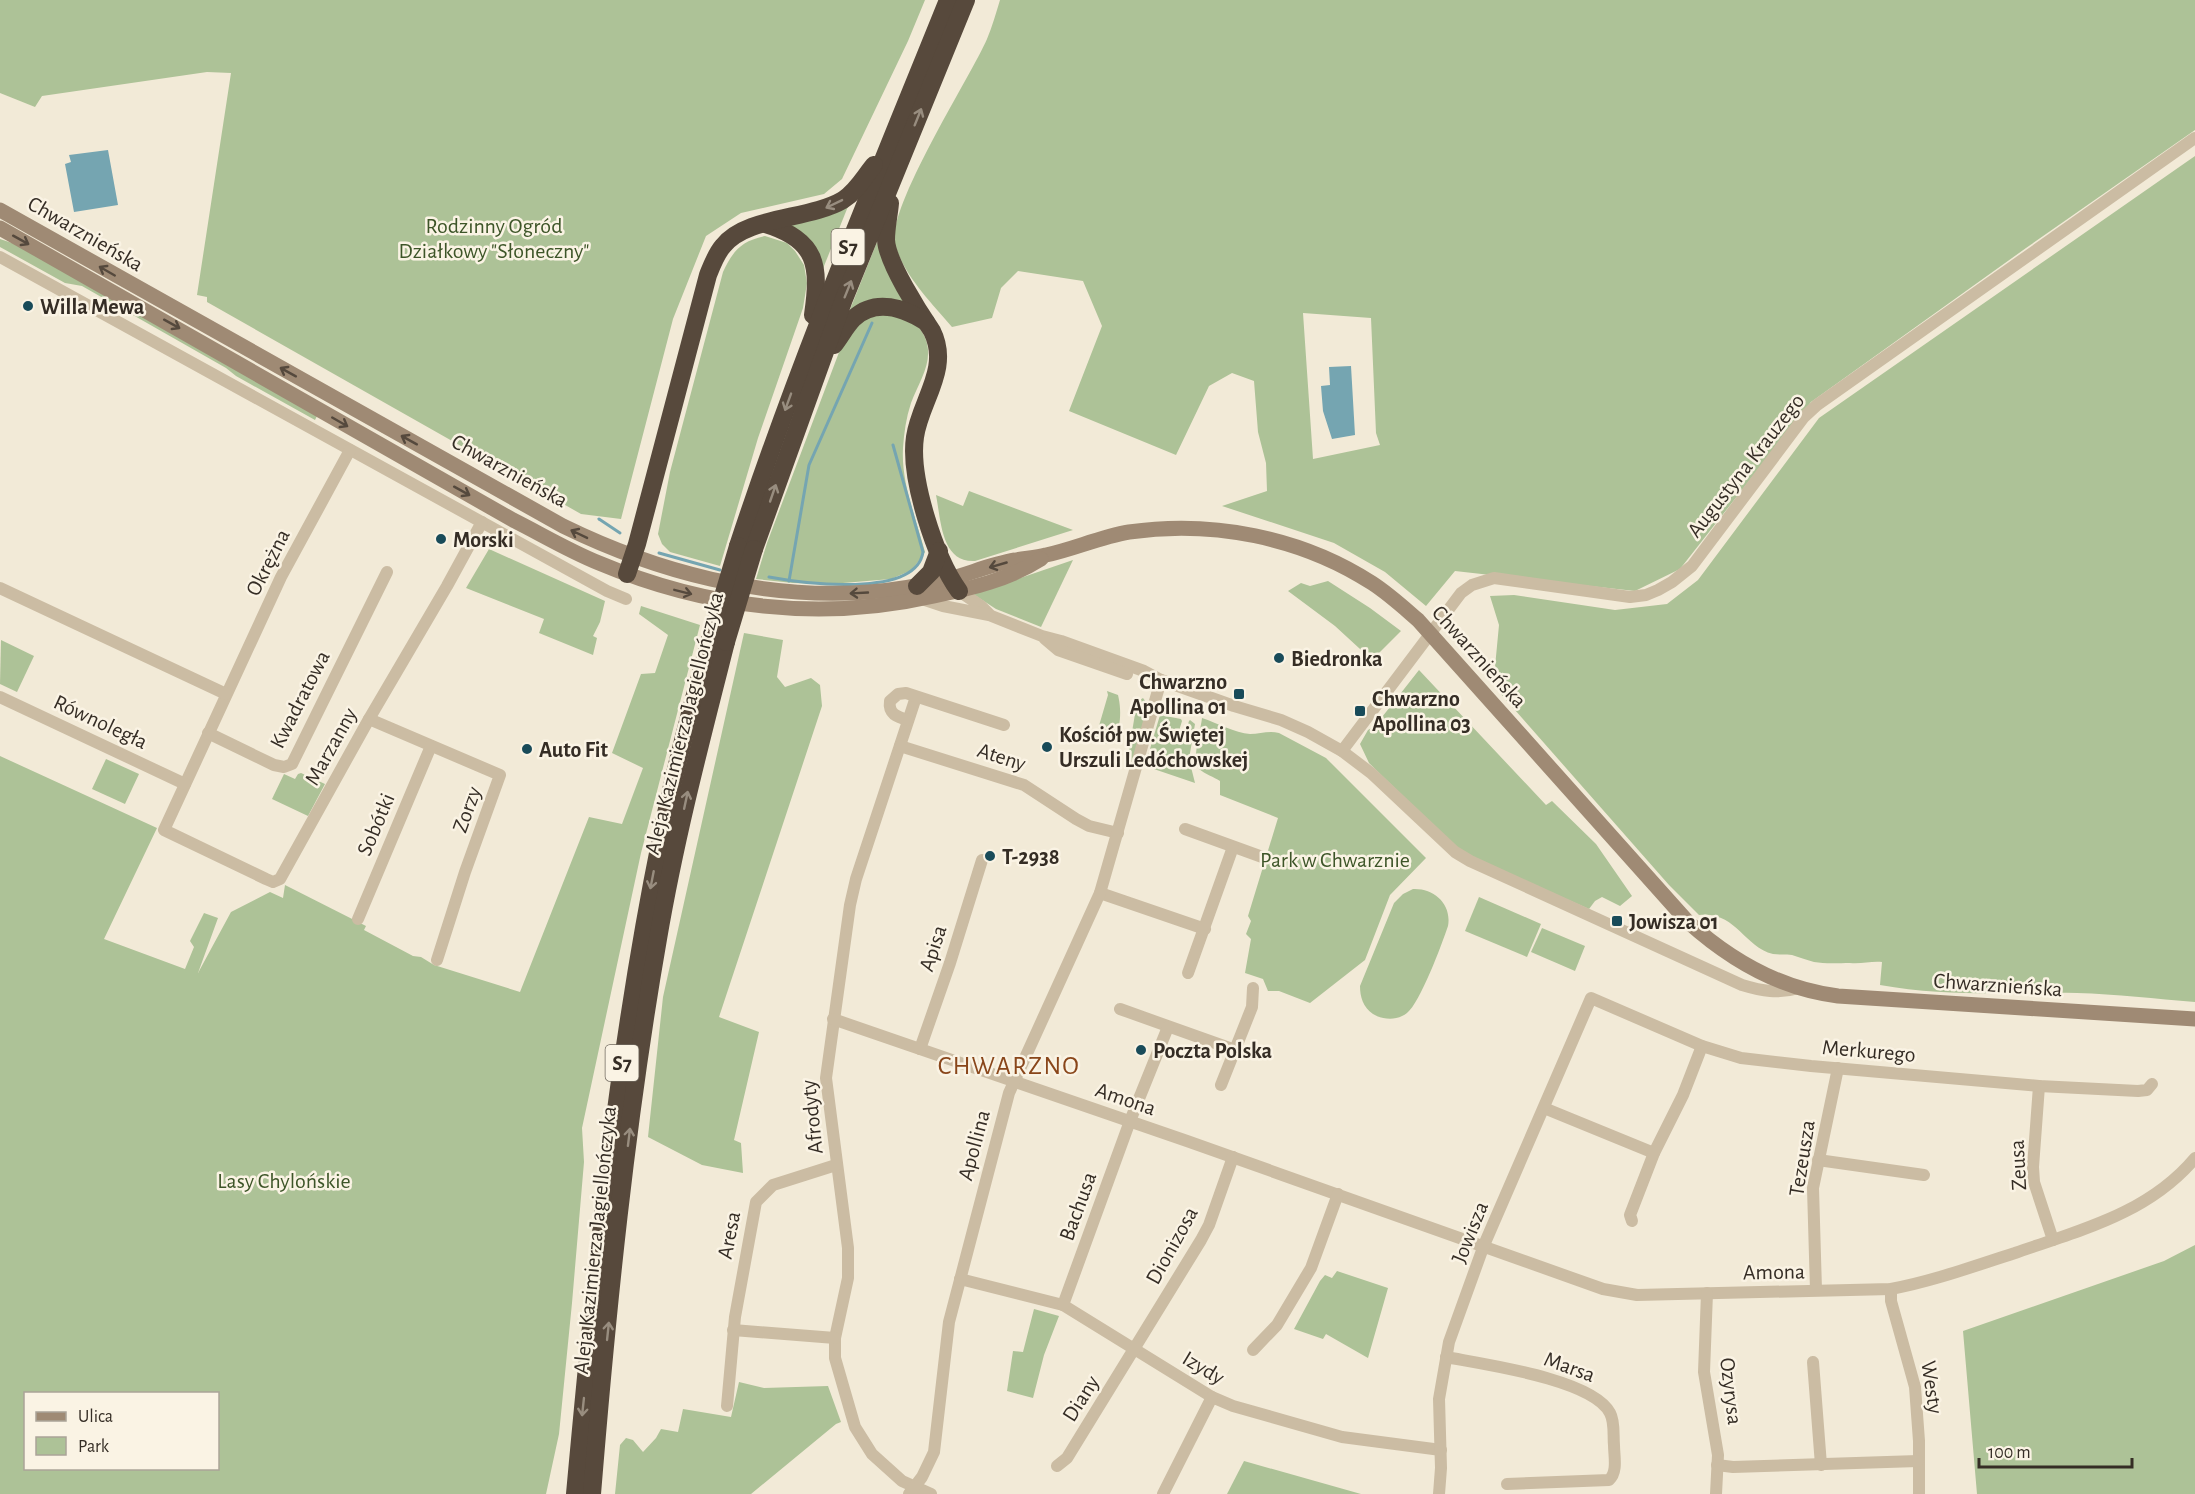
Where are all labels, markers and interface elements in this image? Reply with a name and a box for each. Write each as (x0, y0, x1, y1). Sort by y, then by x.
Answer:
one-way arrow (913, 108, 924, 127)
street label: Chwarznieńska (24, 192, 147, 276)
one-way arrow (826, 198, 843, 210)
park label: Rodzinny Ogród Działkowy "Słoneczny" (399, 215, 589, 262)
road number: S7 (832, 229, 864, 265)
one-way arrow (12, 234, 29, 246)
one-way arrow (99, 264, 116, 276)
one-way arrow (843, 280, 854, 298)
place label: Willa Mewa (40, 296, 145, 318)
marker: Willa Mewa (21, 299, 35, 313)
one-way arrow (163, 319, 180, 331)
one-way arrow (280, 366, 297, 378)
street label: Augustyna Krauzego (1683, 390, 1808, 542)
one-way arrow (781, 392, 792, 411)
one-way arrow (331, 417, 348, 429)
street label: Chwarznieńska (448, 430, 571, 512)
one-way arrow (401, 434, 418, 446)
one-way arrow (768, 484, 779, 503)
one-way arrow (453, 485, 470, 497)
street label: Okrężna (242, 525, 294, 599)
one-way arrow (571, 528, 589, 540)
place label: Morski (453, 529, 514, 551)
marker: Morski (434, 532, 448, 546)
one-way arrow (989, 560, 1008, 571)
one-way arrow (673, 587, 692, 599)
one-way arrow (849, 587, 869, 598)
street label: Aleja Kazimierza Jagiellończyka (641, 590, 727, 857)
street label: Chwarznieńska (1428, 601, 1531, 712)
street label: Kwadratowa (266, 647, 334, 752)
place label: Biedronka (1291, 648, 1383, 670)
marker: Biedronka (1272, 651, 1286, 665)
place label: Chwarzno Apollina 01 (1130, 671, 1227, 718)
marker: Chwarzno Apollina 01 (1232, 687, 1246, 701)
place label: Chwarzno Apollina 03 (1372, 688, 1471, 735)
street label: Równoległa (50, 691, 151, 753)
street label: Marzanny (301, 704, 361, 789)
marker: Chwarzno Apollina 03 (1353, 704, 1367, 718)
place label: Kościół pw. Świętej Urszuli Ledóchowskej (1059, 721, 1248, 772)
place label: Auto Fit (539, 739, 608, 761)
street label: Ateny (975, 739, 1029, 775)
marker: Kościół pw. Świętej Urszuli Ledóchowskej (1040, 740, 1054, 754)
marker: Auto Fit (520, 742, 534, 756)
street label: Zorzy (449, 783, 486, 835)
street label: Sobótki (353, 790, 399, 859)
one-way arrow (681, 791, 692, 811)
place label: T-2938 (1002, 846, 1060, 868)
marker: T-2938 (983, 849, 997, 863)
park label: Park w Chwarznie (1260, 849, 1410, 871)
one-way arrow (646, 870, 657, 890)
place label: Jowisza 01 (1629, 911, 1719, 933)
marker: Jowisza 01 (1610, 914, 1624, 928)
street label: Apisa (915, 923, 951, 974)
street label: Chwarznieńska (1933, 970, 2063, 1000)
street label: Merkurego (1821, 1036, 1917, 1066)
place label: Poczta Polska (1153, 1040, 1273, 1062)
marker: Poczta Polska (1134, 1043, 1148, 1057)
road number: S7 (606, 1045, 638, 1081)
district label: CHWARZNO (938, 1053, 1080, 1079)
street label: Afrodyty (797, 1078, 827, 1155)
street label: Amona (1093, 1078, 1159, 1119)
street label: Aleja Kazimierza Jagiellończyka (570, 1105, 620, 1375)
street label: Apollina (954, 1108, 994, 1183)
street label: Tezeusza (1785, 1118, 1819, 1198)
one-way arrow (624, 1128, 635, 1148)
street label: Zeusa (2006, 1139, 2030, 1191)
street label: Bachusa (1055, 1169, 1100, 1244)
park label: Lasy Chylońskie (217, 1170, 351, 1192)
street label: Jowisza (1448, 1198, 1492, 1266)
street label: Dionizosa (1142, 1203, 1202, 1288)
street label: Aresa (714, 1210, 744, 1261)
street label: Amona (1743, 1260, 1805, 1284)
one-way arrow (603, 1322, 614, 1342)
street label: Izydy (1179, 1347, 1229, 1389)
street label: Marsa (1541, 1348, 1598, 1386)
street label: Ozyrysa (1716, 1356, 1746, 1426)
street label: Westy (1917, 1359, 1947, 1416)
street label: Diany (1058, 1371, 1104, 1425)
legend (24, 1392, 219, 1470)
one-way arrow (577, 1396, 588, 1416)
text: Ulica (78, 1408, 113, 1426)
scale bar (1979, 1431, 2132, 1469)
text: Park (78, 1438, 110, 1456)
text: 100 m (1988, 1444, 2031, 1462)

